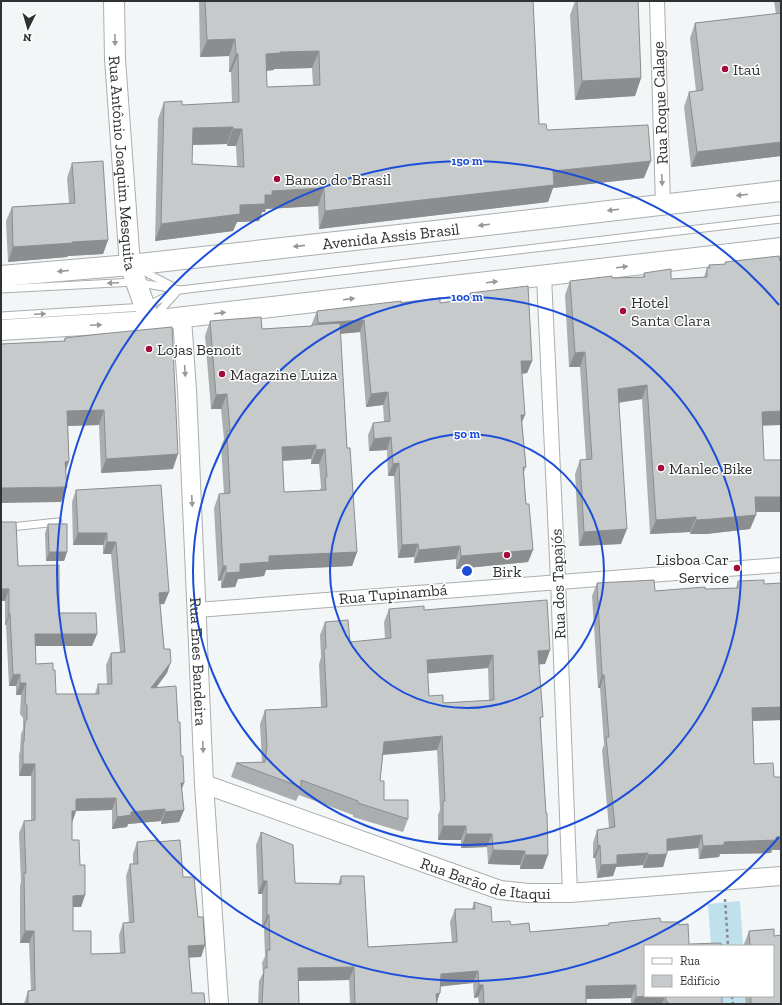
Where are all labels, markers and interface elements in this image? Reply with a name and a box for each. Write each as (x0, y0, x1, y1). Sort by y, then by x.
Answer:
north arrow (8, 8, 48, 48)
text: N (22, 31, 32, 44)
one-way arrow (112, 34, 118, 47)
street label: Rua Roque Calage (648, 41, 672, 165)
street label: Rua Antônio Joaquim Mesquita (105, 55, 141, 273)
place label: Itaú (733, 60, 761, 79)
marker: Itaú (720, 64, 730, 74)
text: 150 m (452, 154, 483, 168)
place label: Banco do Brasil (285, 170, 391, 189)
marker: Banco do Brasil (272, 174, 282, 184)
one-way arrow (659, 174, 666, 186)
one-way arrow (736, 192, 748, 198)
one-way arrow (607, 207, 619, 213)
street label: Avenida Assis Brasil (321, 219, 460, 253)
one-way arrow (478, 222, 490, 228)
one-way arrow (293, 243, 305, 249)
one-way arrow (616, 264, 628, 270)
one-way arrow (57, 267, 69, 274)
one-way arrow (486, 279, 499, 285)
one-way arrow (106, 280, 119, 286)
text: 100 m (451, 290, 483, 304)
place label: Hotel Santa Clara (631, 293, 711, 330)
one-way arrow (343, 295, 355, 302)
marker: Hotel Santa Clara (618, 306, 628, 316)
one-way arrow (214, 310, 226, 317)
one-way arrow (34, 311, 47, 317)
one-way arrow (90, 321, 102, 328)
place label: Lojas Benoit (157, 340, 241, 359)
marker: Lojas Benoit (144, 344, 154, 354)
one-way arrow (182, 365, 189, 377)
place label: Magazine Luiza (230, 365, 338, 384)
marker: Magazine Luiza (217, 369, 227, 379)
text: 50 m (454, 427, 480, 441)
place label: Manlec Bike (669, 459, 752, 478)
marker: Manlec Bike (656, 463, 666, 473)
one-way arrow (189, 495, 195, 508)
street label: Rua dos Tapajós (547, 528, 569, 640)
marker: Birk (502, 550, 512, 560)
place label: Lisboa Car Service (656, 550, 729, 587)
place label: Birk (492, 562, 522, 581)
marker: Lisboa Car Service (732, 563, 742, 573)
centre of rings (460, 564, 474, 578)
street label: Rua Tupinambá (338, 580, 448, 608)
street label: Rua Enes Bandeira (186, 597, 211, 727)
one-way arrow (200, 741, 206, 754)
street label: Rua Barão de Itaqui (418, 853, 551, 903)
legend (644, 945, 774, 997)
text: Rua (680, 954, 700, 968)
text: Edifício (680, 974, 720, 988)

